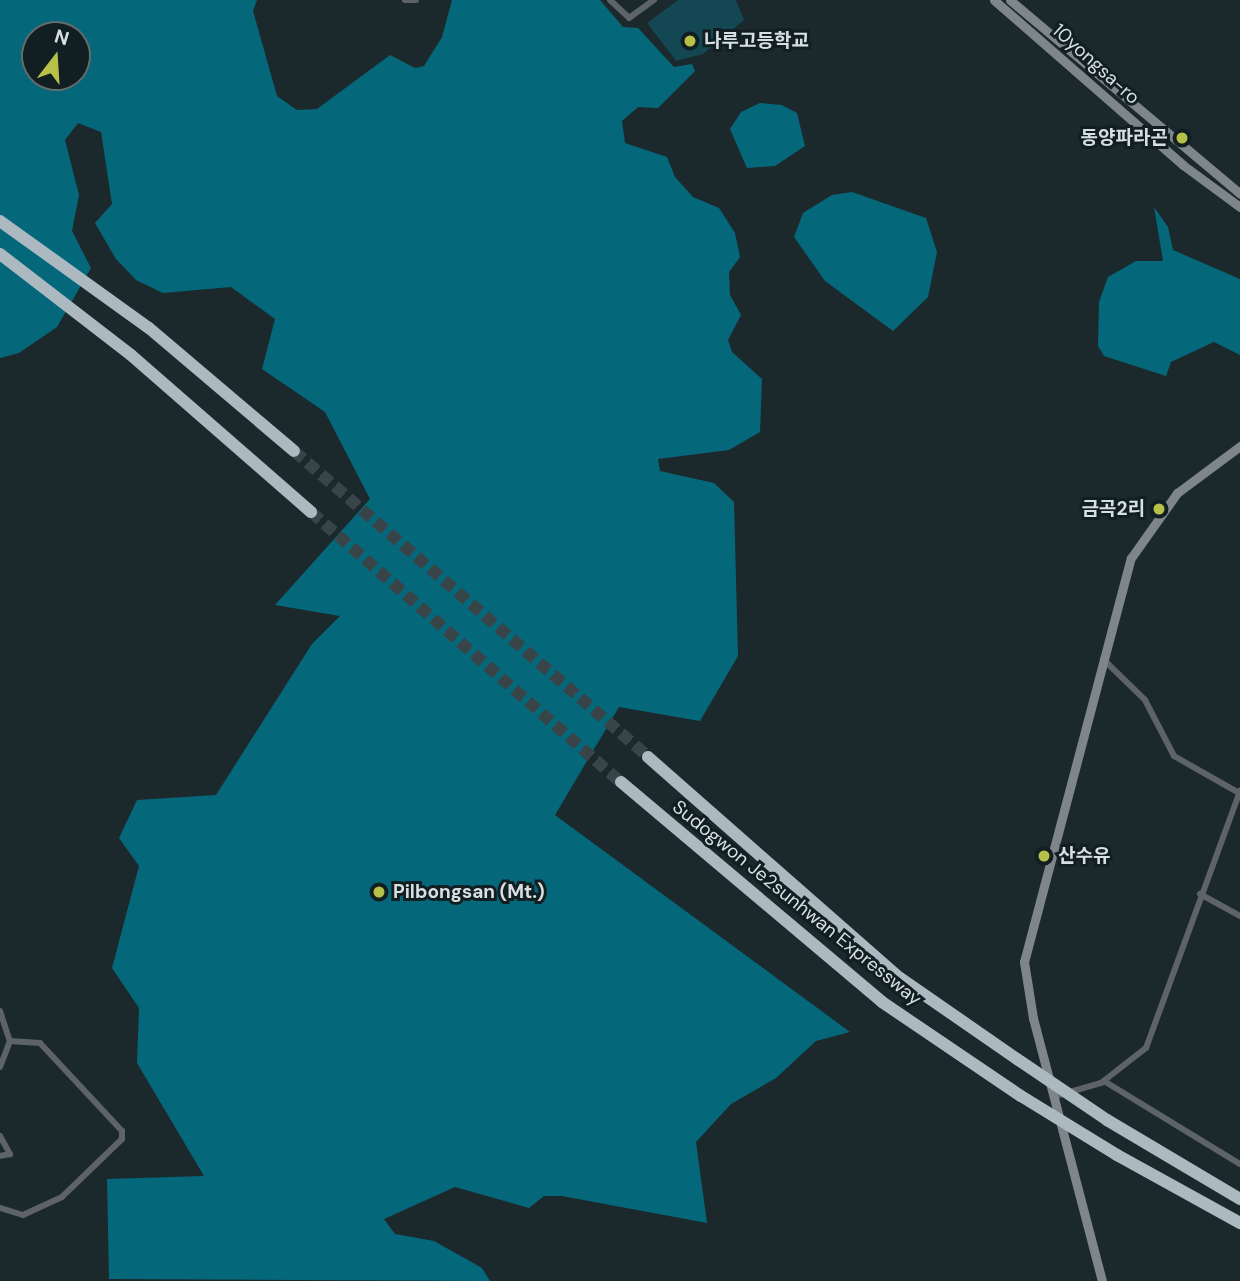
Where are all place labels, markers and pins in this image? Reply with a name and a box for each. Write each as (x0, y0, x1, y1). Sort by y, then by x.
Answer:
place label: 나루고등학교 (704, 30, 809, 52)
marker: 나루고등학교 (682, 33, 698, 49)
place label: 동양파라곤 (1081, 127, 1168, 149)
marker: 동양파라곤 (1174, 130, 1190, 146)
place label: 금곡2리 (1082, 498, 1145, 520)
marker: 금곡2리 (1151, 501, 1167, 517)
place label: 산수유 (1058, 845, 1110, 867)
marker: 산수유 (1036, 848, 1052, 864)
place label: Pilbongsan (Mt.) (393, 881, 545, 903)
marker: Pilbongsan (Mt.) (371, 884, 387, 900)

